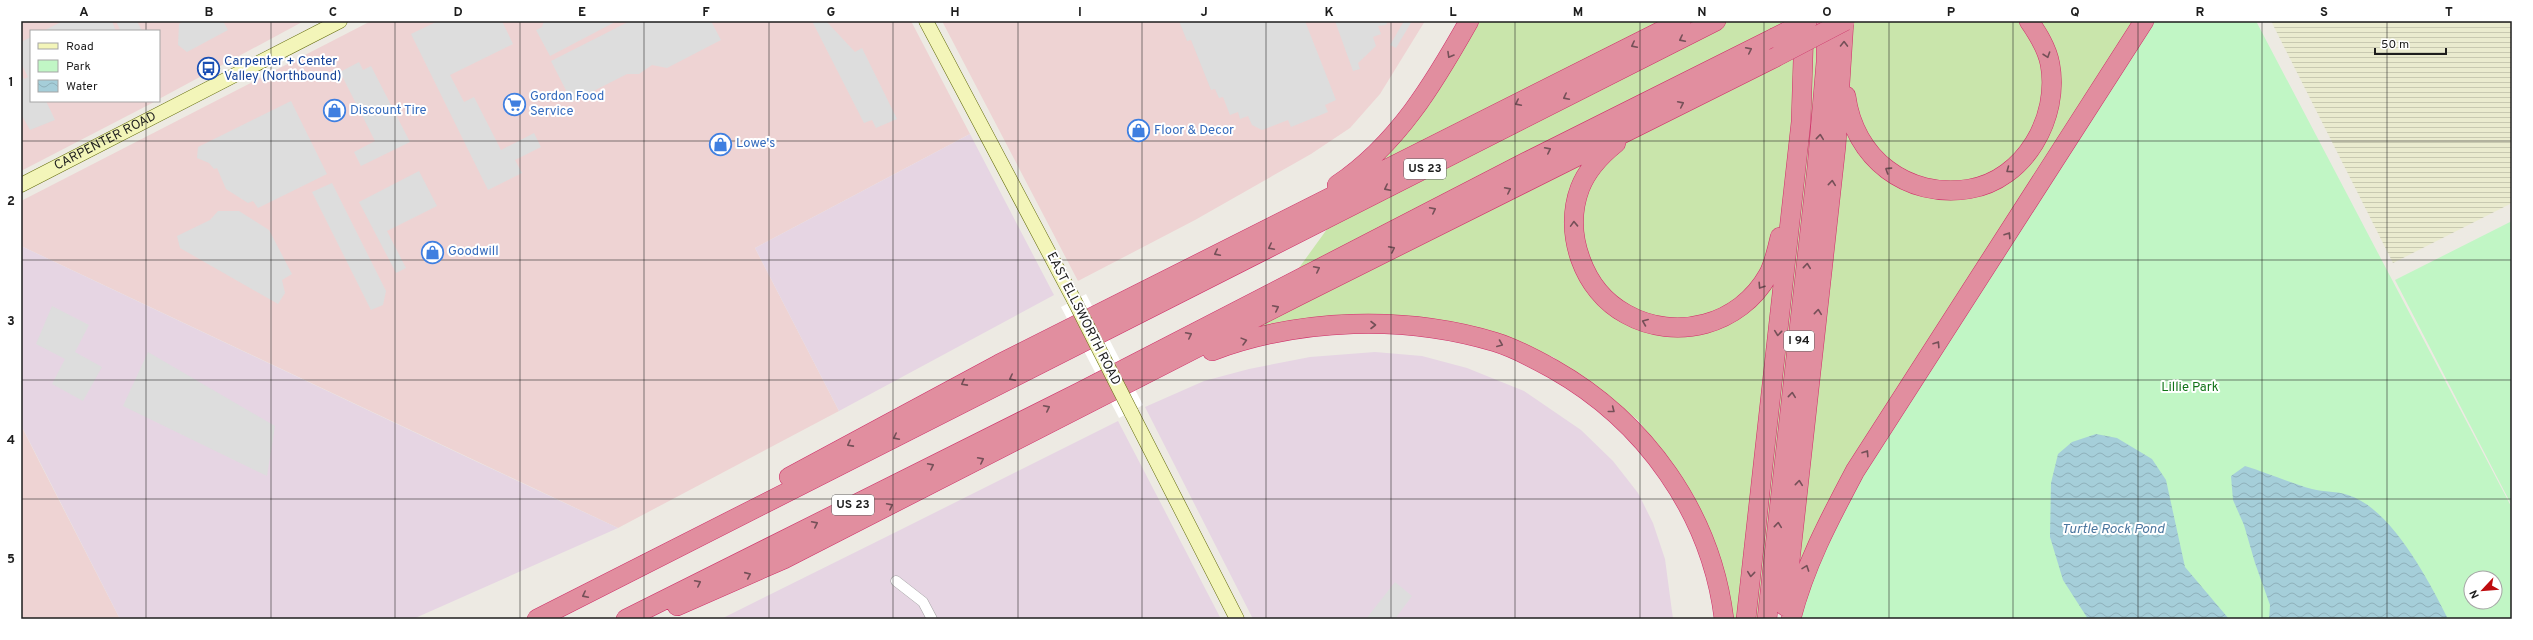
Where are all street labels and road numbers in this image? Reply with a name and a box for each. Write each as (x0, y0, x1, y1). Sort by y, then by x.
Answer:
street label: CARPENTER ROAD (52, 109, 159, 174)
road number: US 23 (1404, 159, 1446, 179)
street label: EAST ELLSWORTH ROAD (1042, 250, 1124, 388)
road number: I 94 (1784, 331, 1814, 351)
road number: US 23 (832, 495, 874, 515)

